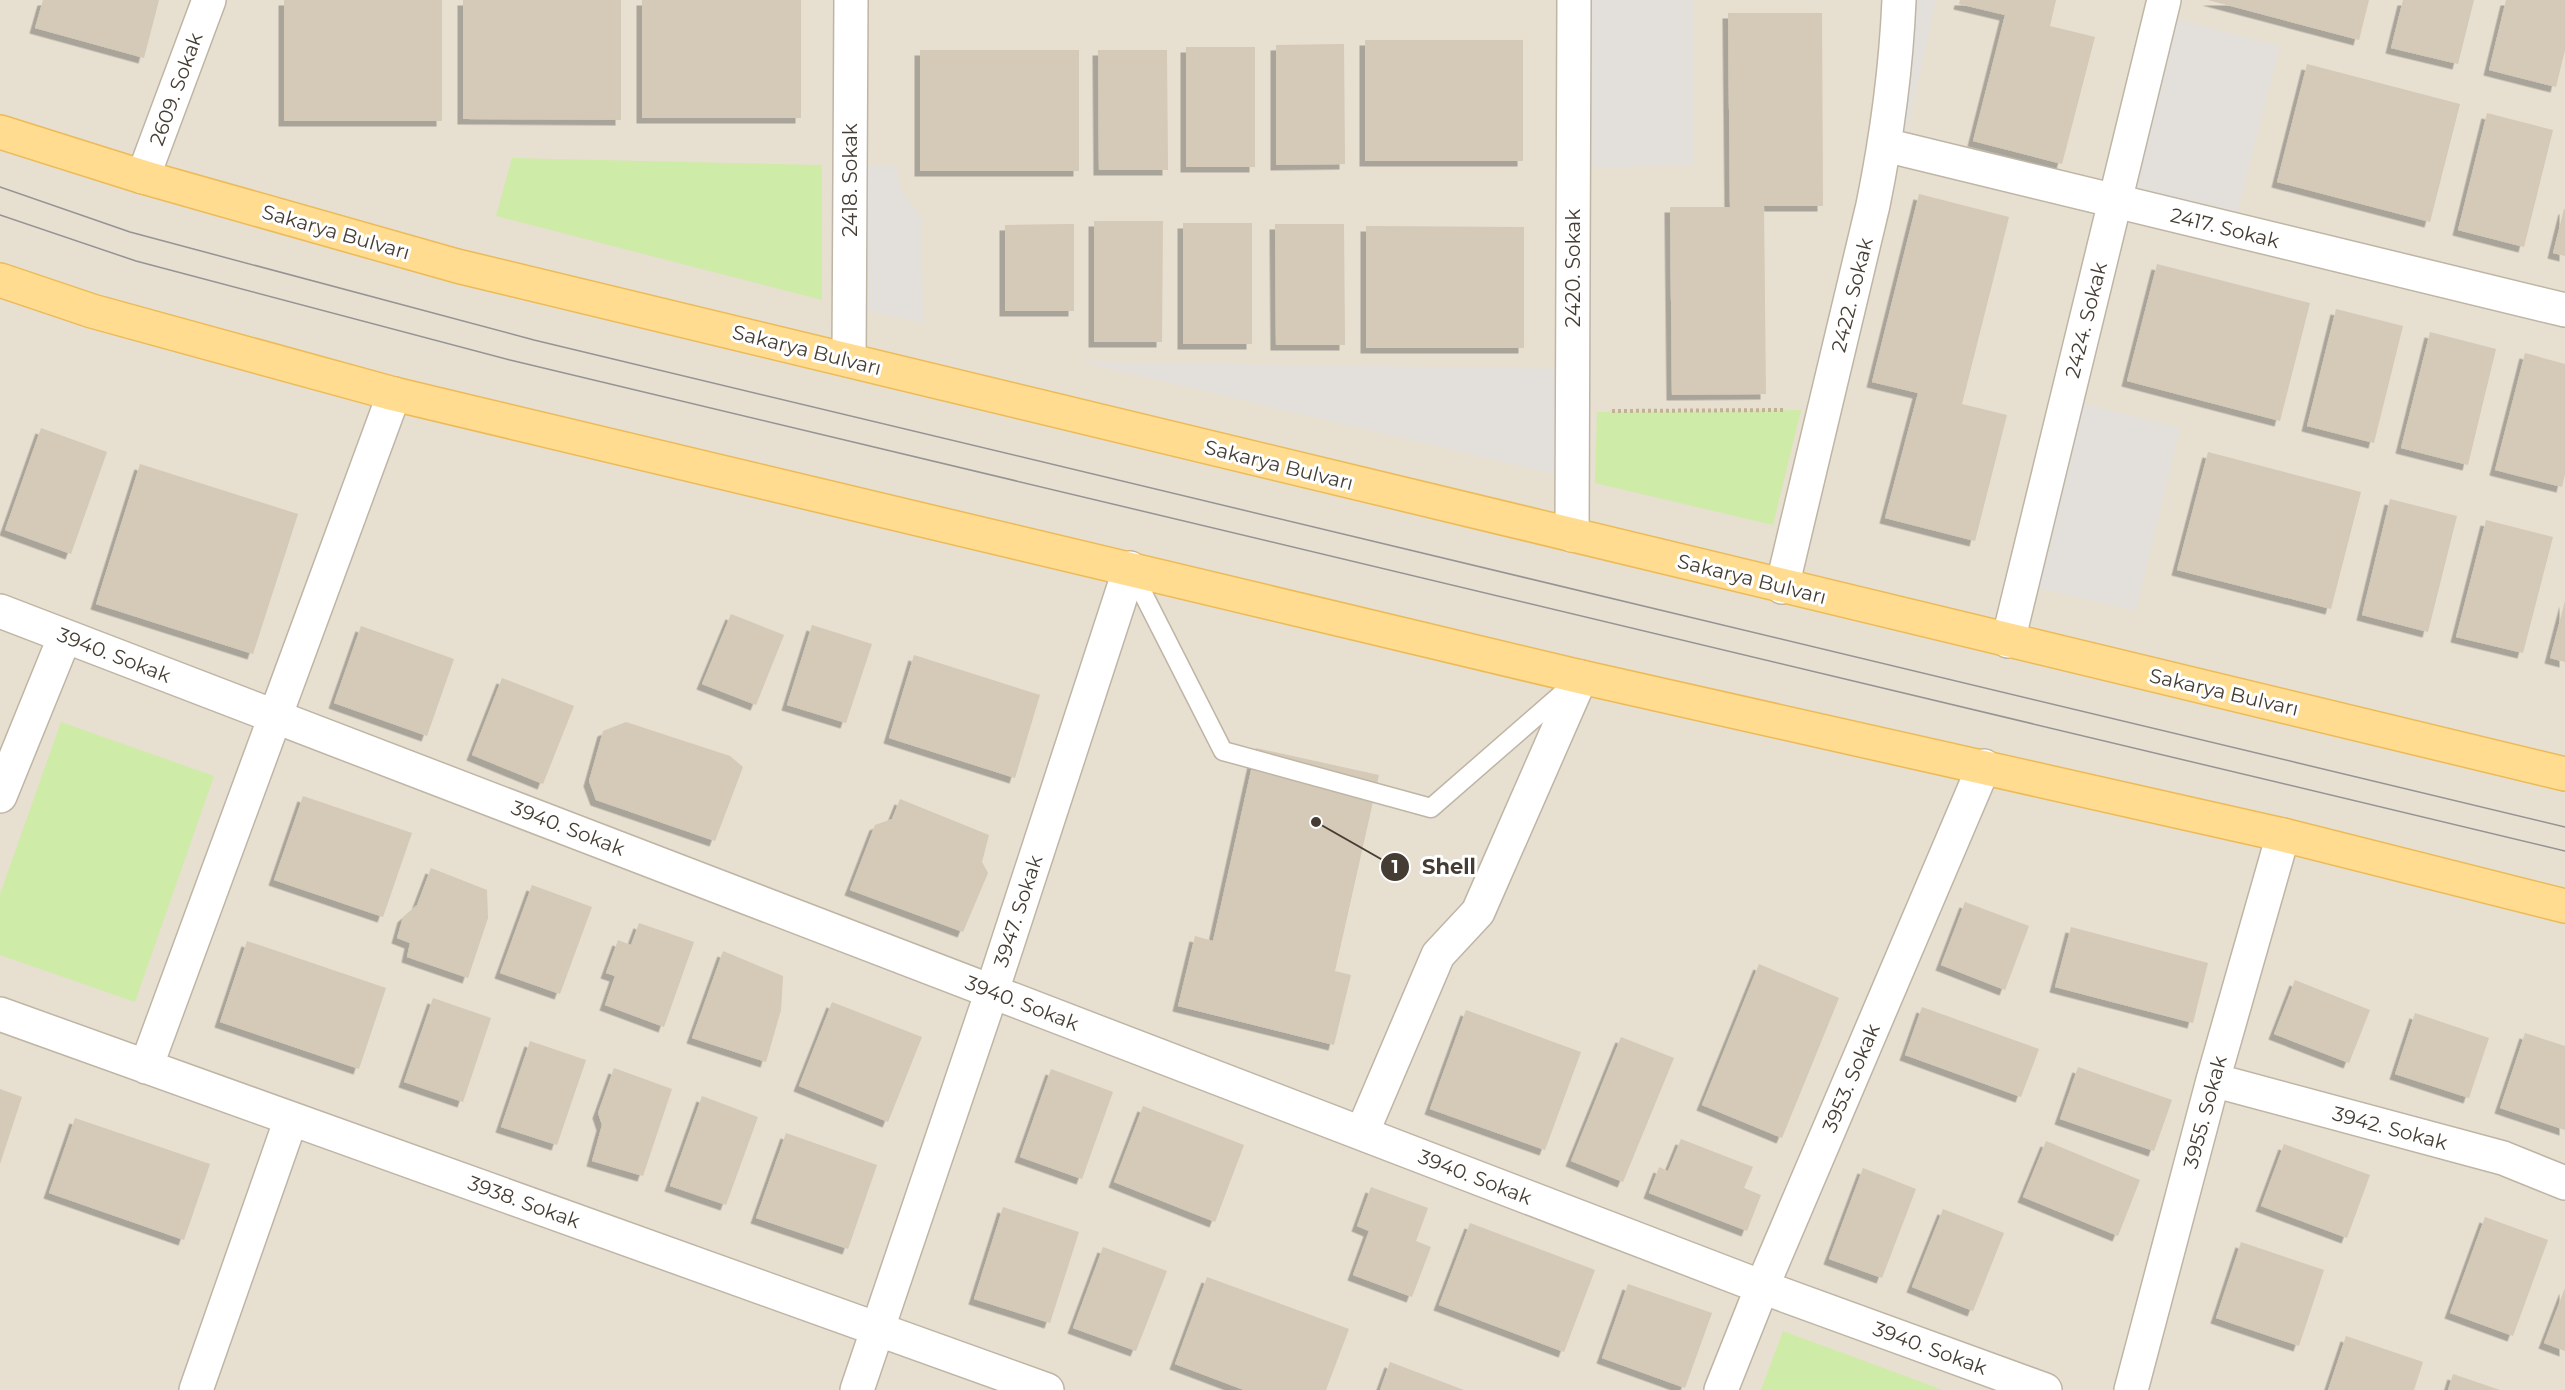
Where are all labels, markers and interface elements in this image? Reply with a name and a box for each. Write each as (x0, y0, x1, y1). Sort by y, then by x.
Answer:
street label: 2609. Sokak (144, 29, 208, 149)
street label: 2418. Sokak (838, 123, 862, 237)
street label: Sakarya Bulvarı (259, 199, 413, 265)
street label: 2417. Sokak (2168, 203, 2282, 253)
street label: 2420. Sokak (1561, 209, 1585, 327)
street label: 2422. Sokak (1826, 235, 1878, 355)
street label: 2424. Sokak (2060, 260, 2112, 380)
street label: Sakarya Bulvarı (730, 320, 884, 380)
street label: Sakarya Bulvarı (1202, 435, 1356, 495)
street label: Sakarya Bulvarı (1675, 549, 1829, 609)
street label: 3940. Sokak (54, 622, 174, 688)
street label: Sakarya Bulvarı (2147, 663, 2301, 721)
street label: 3940. Sokak (508, 795, 628, 861)
callout: Shell (1380, 847, 1488, 886)
street label: 3947. Sokak (989, 852, 1047, 970)
text: Shell (1422, 854, 1476, 879)
text: 1 (1391, 856, 1399, 878)
street label: 3940. Sokak (962, 970, 1082, 1036)
street label: 3953. Sokak (1817, 1020, 1885, 1136)
street label: 3955. Sokak (2178, 1053, 2232, 1171)
street label: 3942. Sokak (2330, 1101, 2450, 1155)
street label: 3940. Sokak (1415, 1144, 1535, 1210)
street label: 3938. Sokak (465, 1171, 583, 1233)
street label: 3940. Sokak (1870, 1316, 1990, 1380)

